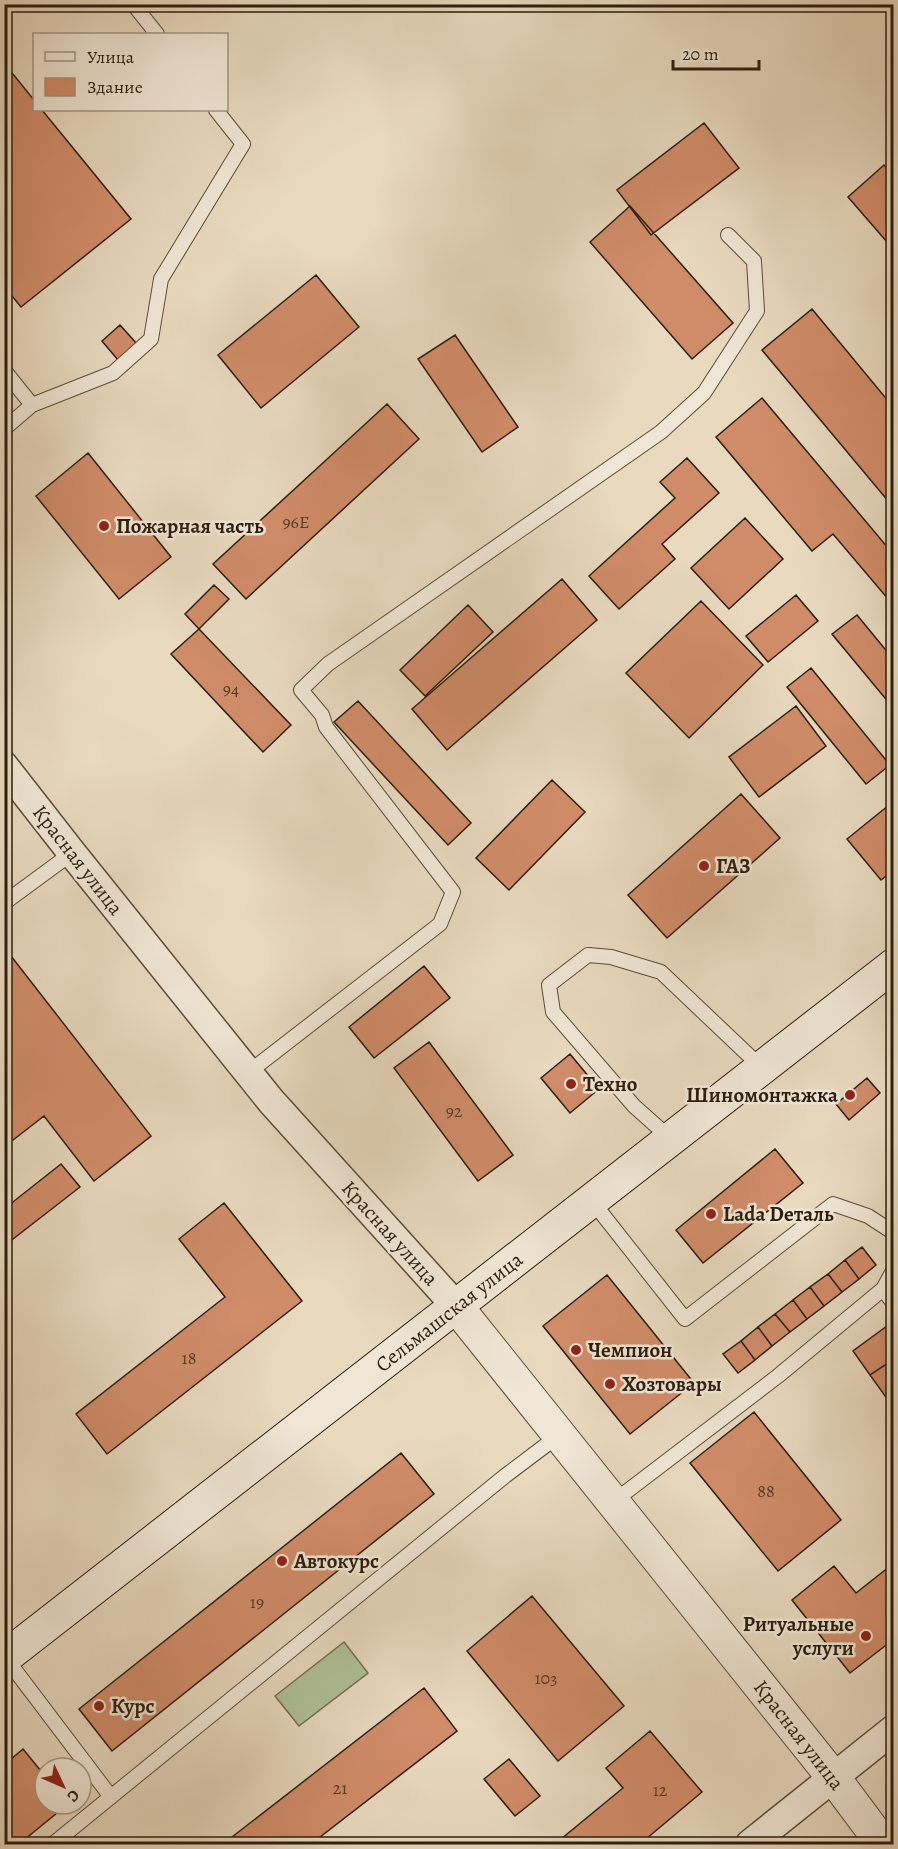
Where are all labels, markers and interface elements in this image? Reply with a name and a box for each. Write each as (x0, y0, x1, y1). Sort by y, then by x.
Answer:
legend (33, 33, 228, 111)
scale bar (673, 33, 758, 71)
text: 20 m (682, 42, 719, 66)
text: Улица (87, 45, 135, 69)
text: Здание (87, 75, 143, 99)
house number: 96Е (282, 510, 310, 534)
place label: Пожарная часть (116, 512, 264, 540)
marker: Пожарная часть (97, 519, 111, 533)
house number: 94 (223, 677, 239, 701)
street label: Красная улица (26, 799, 130, 921)
place label: ГАЗ (716, 852, 750, 880)
marker: ГАЗ (697, 859, 711, 873)
place label: Техно (583, 1070, 638, 1098)
marker: Техно (564, 1077, 578, 1091)
place label: Шиномонтажка (686, 1081, 838, 1109)
marker: Шиномонтажка (843, 1088, 857, 1102)
house number: 92 (446, 1099, 463, 1123)
street label: Красная улица (335, 1174, 445, 1292)
place label: Lada Dеталь (723, 1200, 834, 1228)
marker: Lada Dеталь (704, 1207, 718, 1221)
street label: Сельмашская улица (369, 1245, 529, 1378)
place label: Чемпион (588, 1336, 672, 1364)
marker: Чемпион (569, 1343, 583, 1357)
house number: 18 (182, 1346, 196, 1370)
place label: Хозтовары (622, 1370, 722, 1398)
marker: Хозтовары (603, 1377, 617, 1391)
house number: 88 (757, 1479, 775, 1503)
place label: Автокурс (293, 1547, 379, 1575)
marker: Автокурс (275, 1554, 289, 1568)
house number: 19 (250, 1590, 264, 1614)
place label: Ритуальные услуги (743, 1610, 854, 1662)
marker: Ритуальные услуги (859, 1629, 873, 1643)
house number: 103 (534, 1666, 558, 1690)
street label: Красная улица (747, 1674, 851, 1796)
place label: Курс (111, 1692, 155, 1720)
marker: Курс (92, 1699, 106, 1713)
north arrow (33, 1756, 93, 1816)
house number: 21 (333, 1776, 347, 1800)
house number: 12 (653, 1778, 668, 1802)
text: С (62, 1785, 84, 1807)

